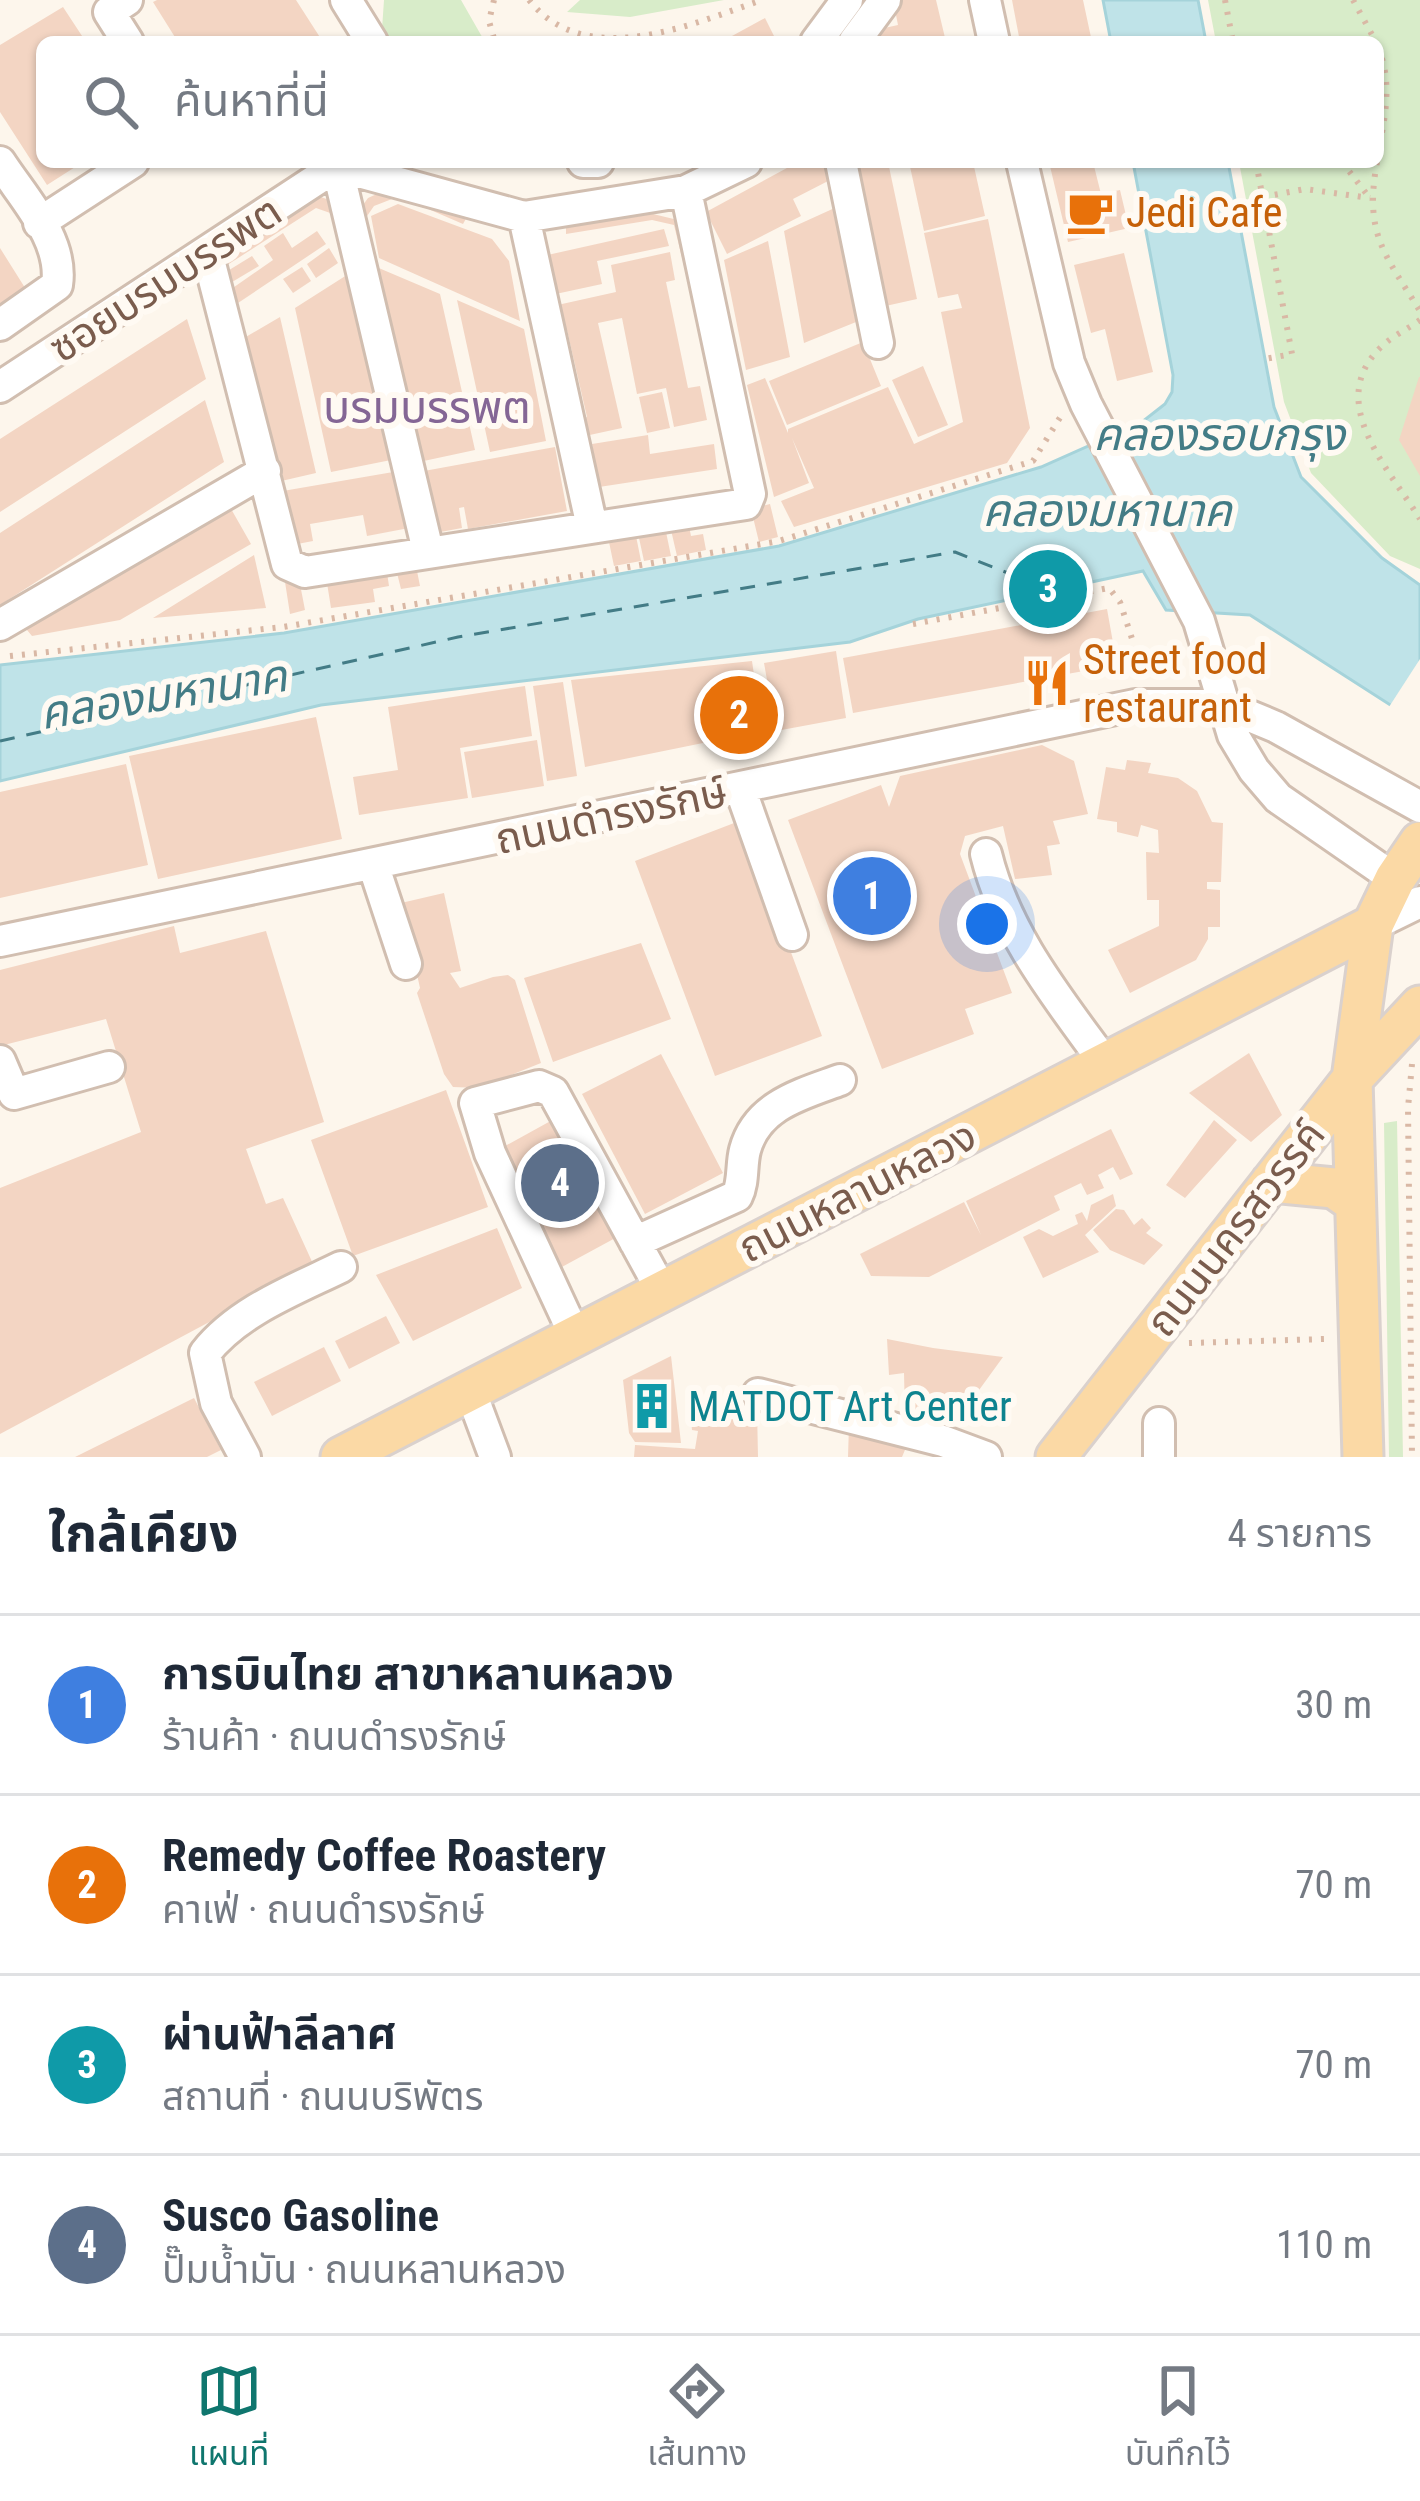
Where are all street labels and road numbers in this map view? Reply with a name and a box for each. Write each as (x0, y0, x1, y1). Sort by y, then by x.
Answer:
street label: ซอยบรมบรรพต (40, 186, 290, 372)
street label: ถนนดำรงรักษ์ (491, 767, 731, 864)
street label: ถนนหลานหลวง (730, 1111, 984, 1272)
street label: ถนนนครสวรรค์ (1136, 1111, 1335, 1346)

